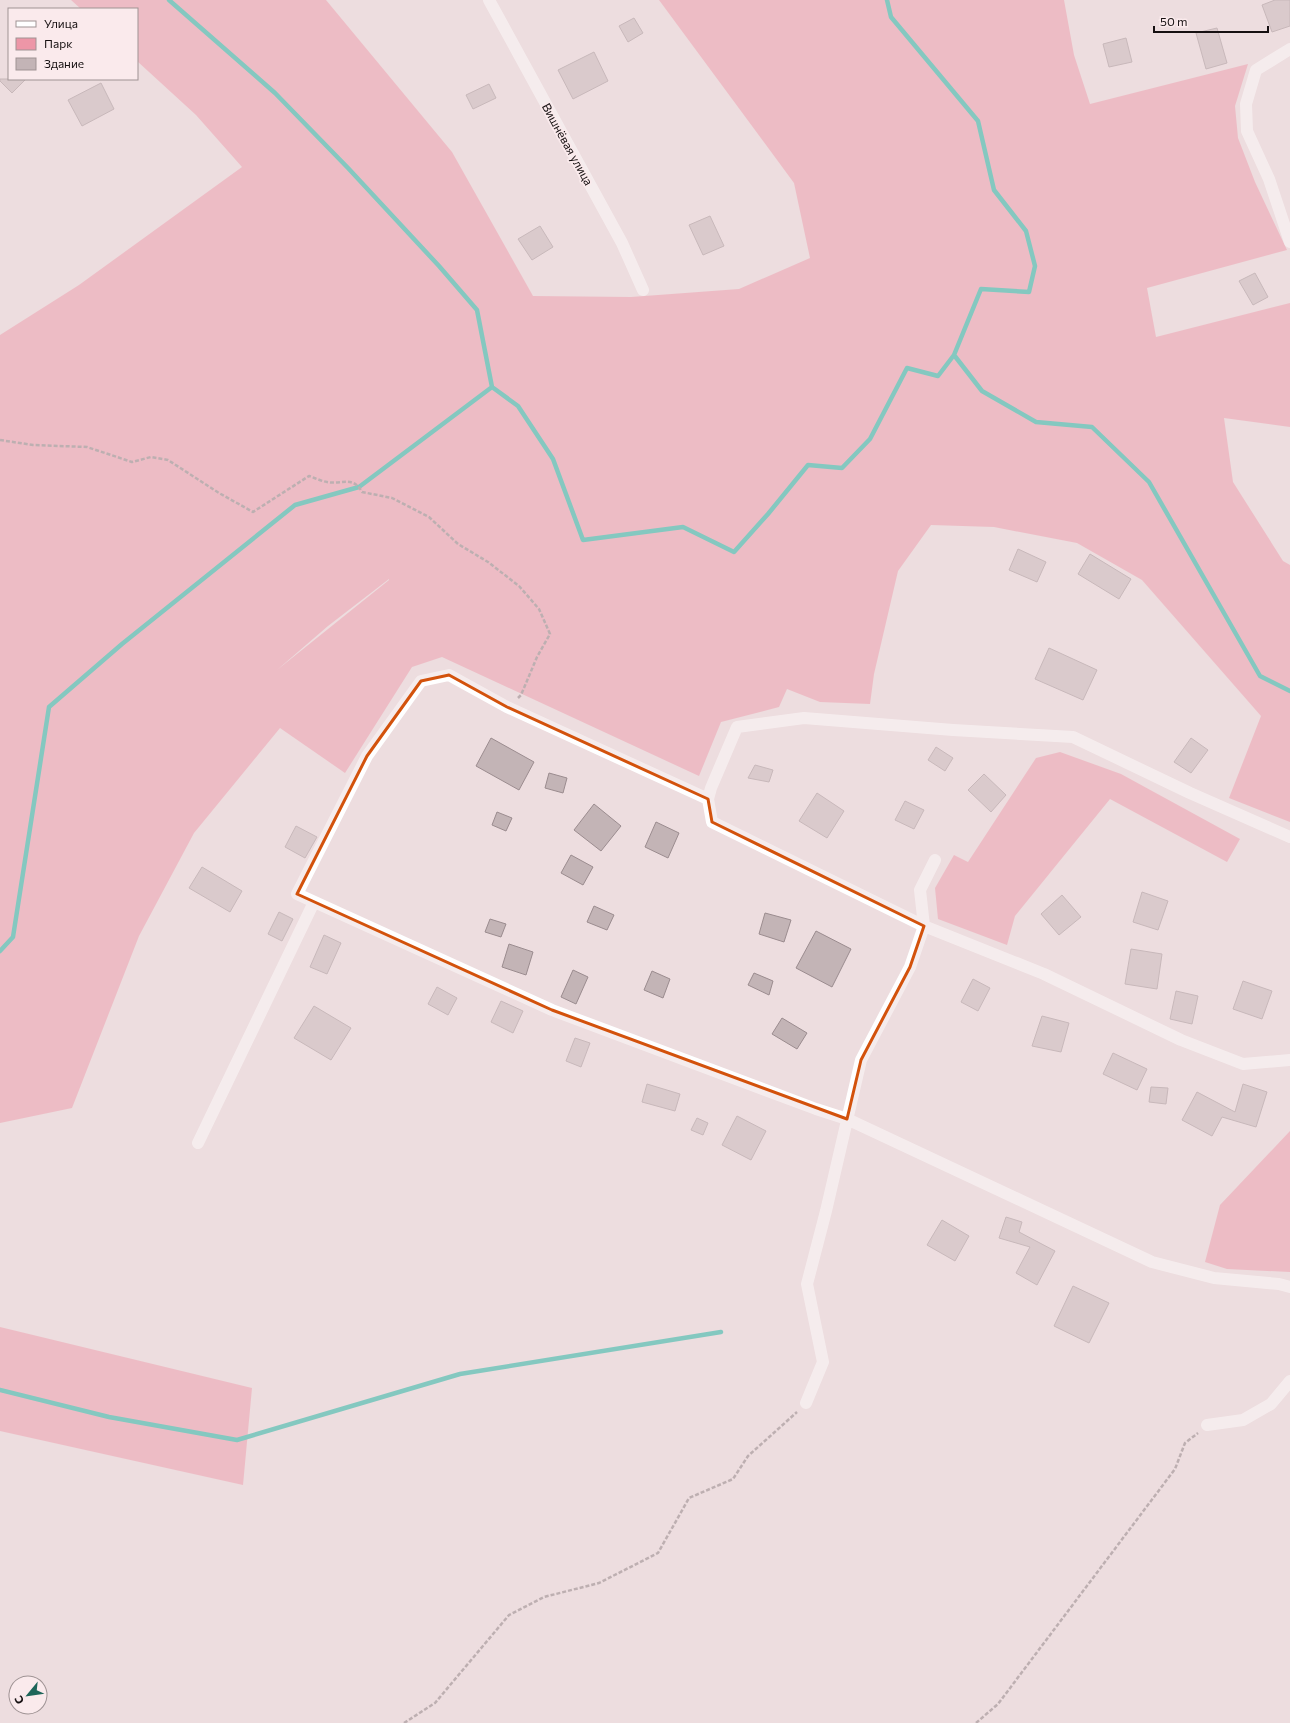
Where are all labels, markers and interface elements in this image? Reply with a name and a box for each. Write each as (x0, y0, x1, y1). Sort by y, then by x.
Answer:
legend (8, 8, 138, 80)
scale bar (1154, 8, 1268, 34)
text: 50 m (1160, 14, 1188, 28)
text: Улица (44, 16, 78, 30)
text: Парк (44, 36, 73, 50)
text: Здание (44, 56, 84, 70)
street label: Вишнёвая улица (540, 100, 596, 188)
north arrow (8, 1675, 48, 1715)
text: С (11, 1693, 26, 1707)

